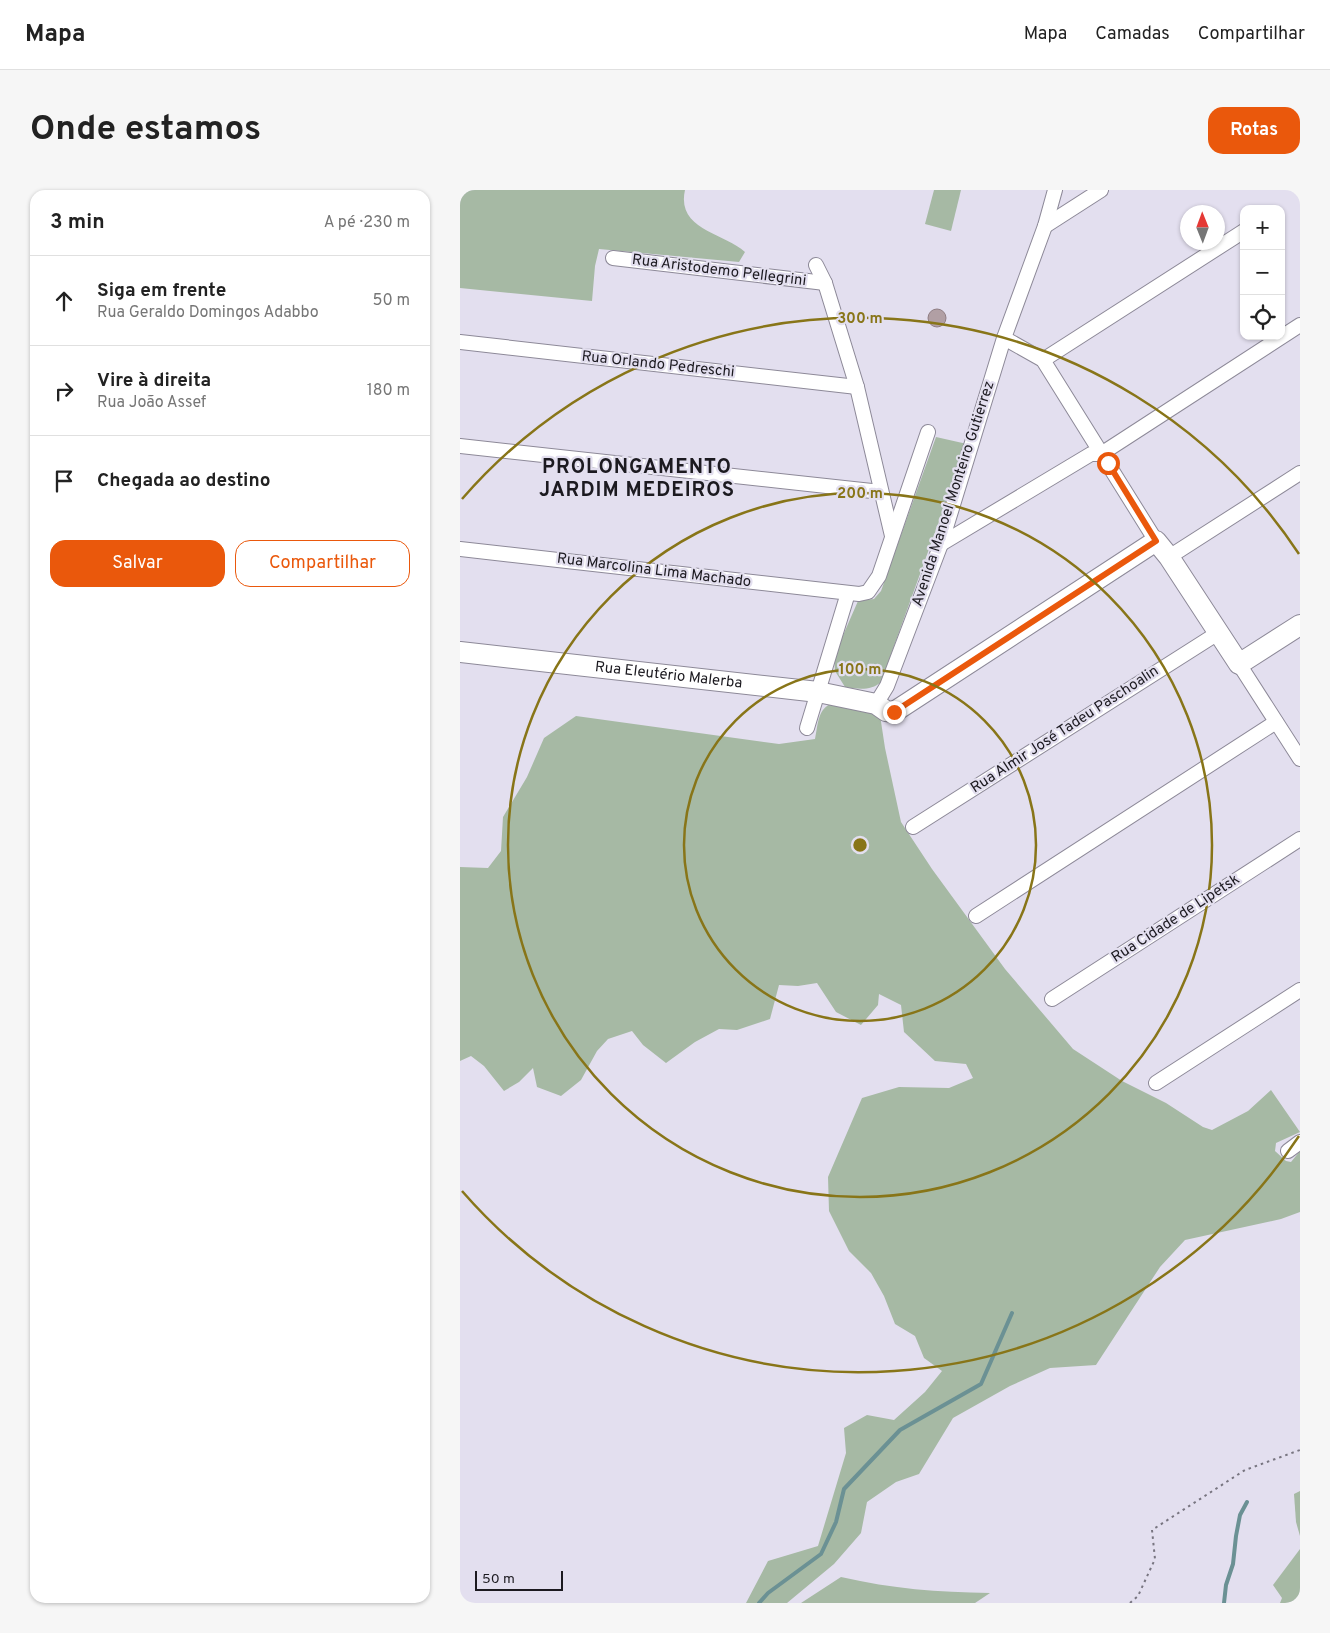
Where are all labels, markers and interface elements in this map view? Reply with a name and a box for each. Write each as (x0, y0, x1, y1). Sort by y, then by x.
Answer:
text: Mapa (25, 20, 85, 50)
text: Mapa (1024, 23, 1067, 46)
text: Camadas (1095, 23, 1170, 46)
text: Compartilhar (1198, 23, 1305, 46)
button: Rotas (1208, 107, 1300, 154)
text: Onde estamos (30, 108, 261, 152)
north arrow (1180, 205, 1225, 250)
map controls (1240, 205, 1285, 340)
button: + (1240, 205, 1285, 250)
text: 3 min (50, 209, 105, 236)
text: A pé · 230 m (324, 213, 410, 233)
button: − (1240, 250, 1285, 295)
street label: Rua Aristodemo Pellegrini (631, 251, 807, 291)
text: Siga em frente (97, 279, 226, 303)
icon: ahead (50, 287, 78, 315)
text: 50 m (373, 291, 410, 311)
button: locate (1240, 295, 1285, 340)
text: Rua Geraldo Domingos Adabbo (97, 303, 319, 323)
text: 300 m (837, 310, 883, 329)
street label: Rua Orlando Pedreschi (581, 348, 735, 382)
text: Vire à direita (97, 369, 211, 393)
icon: right (50, 377, 78, 405)
street label: Avenida Manoel Monteiro Gutierrez (908, 379, 1000, 609)
text: 180 m (367, 381, 410, 401)
text: Rua João Assef (97, 393, 206, 413)
route start (1097, 452, 1120, 475)
district label: PROLONGAMENTO JARDIM MEDEIROS (539, 455, 735, 504)
icon: arrive (50, 467, 78, 495)
text: Chegada ao destino (97, 469, 271, 493)
text: 200 m (837, 485, 883, 504)
button: Salvar (50, 540, 225, 587)
button: Compartilhar (235, 540, 410, 587)
street label: Rua Marcolina Lima Machado (556, 550, 752, 592)
street label: Rua Eleutério Malerba (594, 658, 743, 693)
text: 100 m (839, 661, 881, 680)
street label: Rua Almir José Tadeu Paschoalin (967, 662, 1163, 798)
route end (883, 701, 906, 724)
centre of rings (851, 836, 869, 854)
street label: Rua Cidade de Lipetsk (1108, 870, 1244, 968)
scale bar (475, 1568, 562, 1591)
text: 50 m (482, 1571, 515, 1588)

